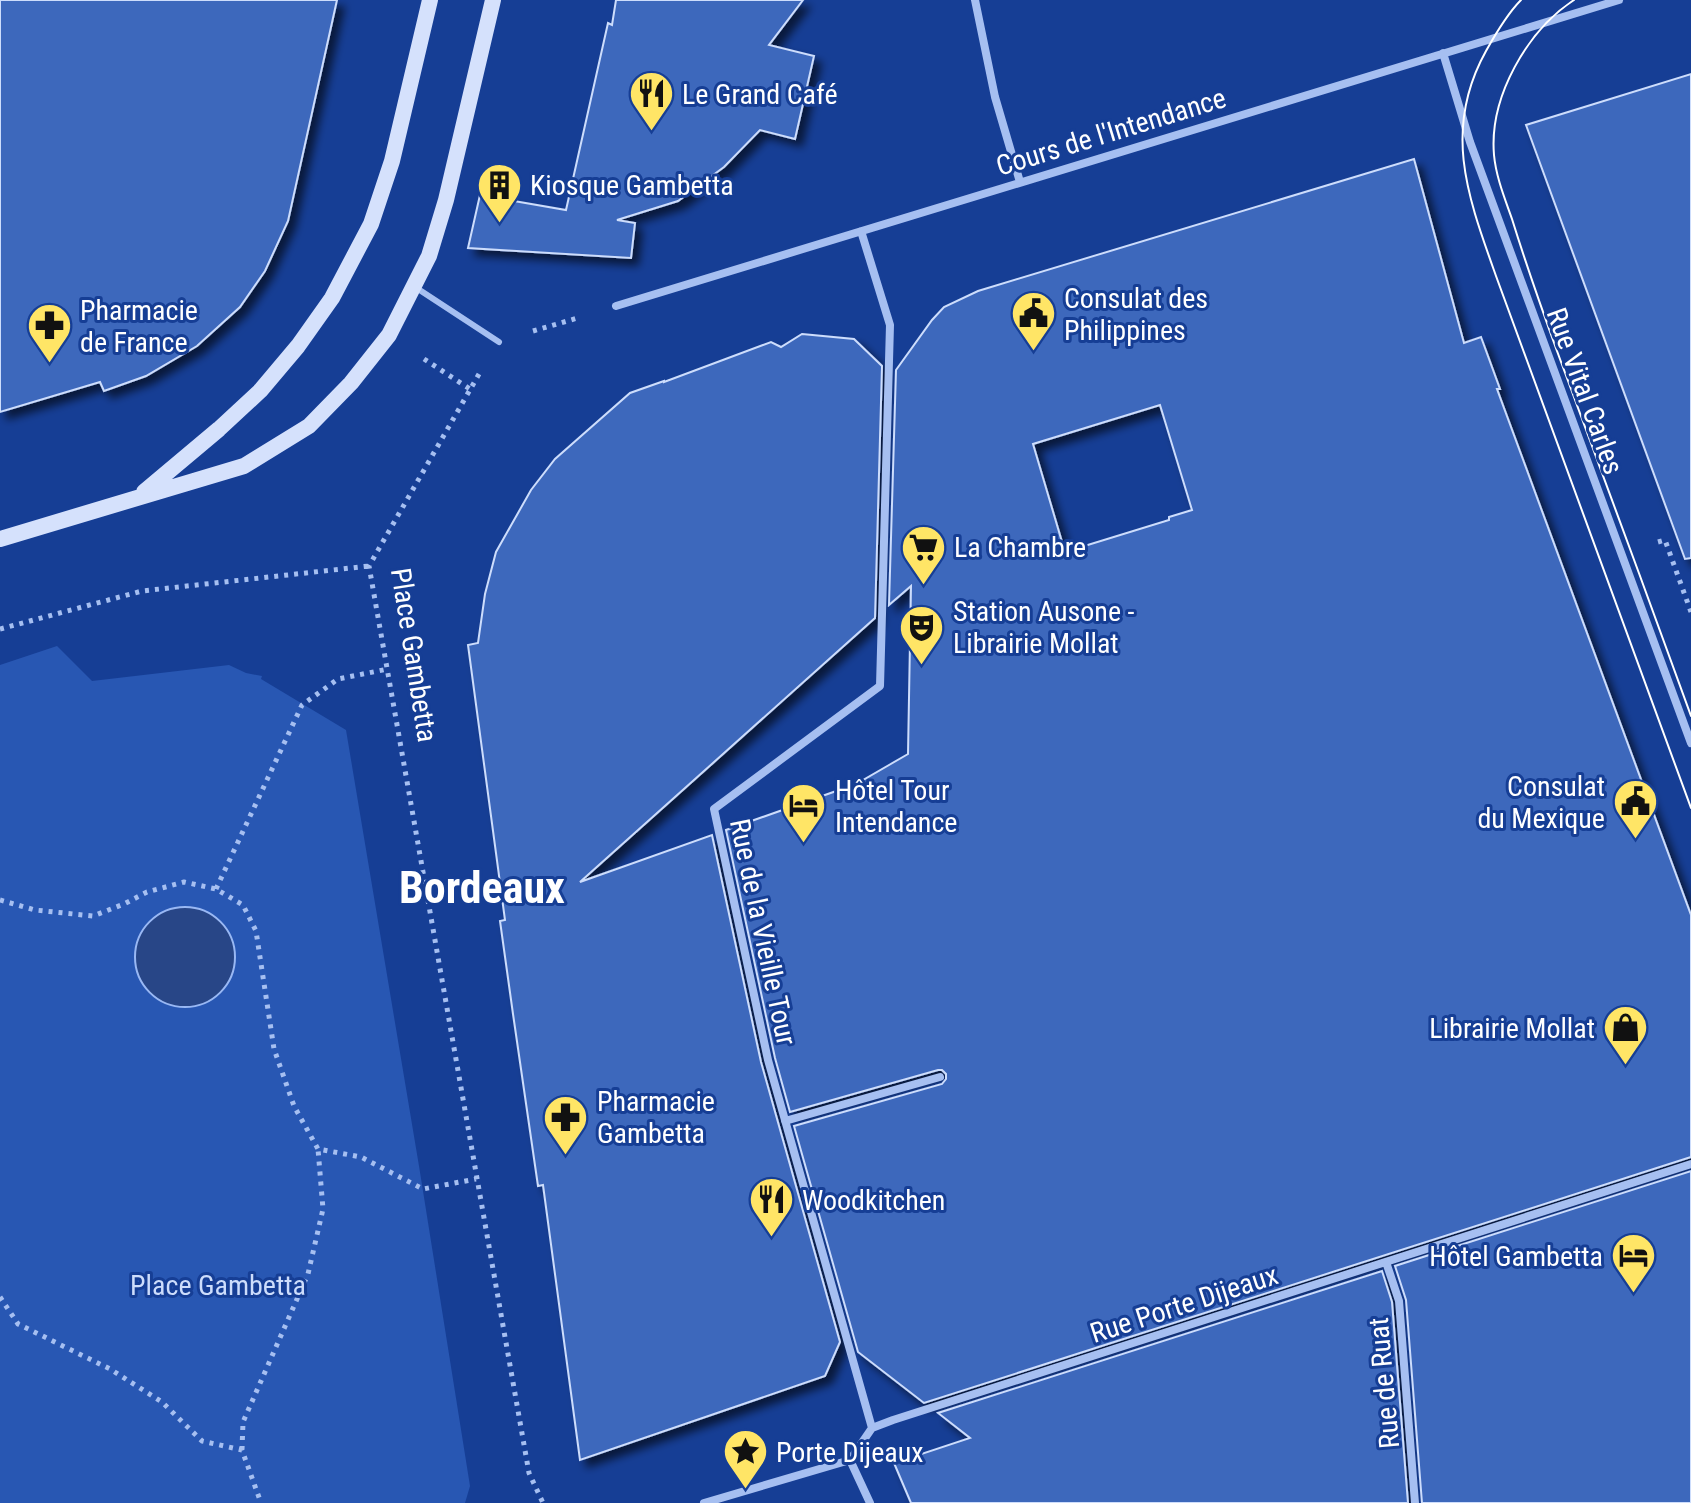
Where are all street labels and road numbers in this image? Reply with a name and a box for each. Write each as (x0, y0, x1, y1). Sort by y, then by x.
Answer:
street label: Cours de l'Intendance (992, 81, 1230, 183)
street label: Rue Vital Carles (1540, 303, 1630, 479)
street label: Place Gambetta (384, 566, 444, 744)
street label: Rue de la Vieille Tour (723, 816, 803, 1048)
street label: Rue Porte Dijeaux (1086, 1258, 1282, 1350)
street label: Rue de Ruat (1362, 1316, 1406, 1450)

